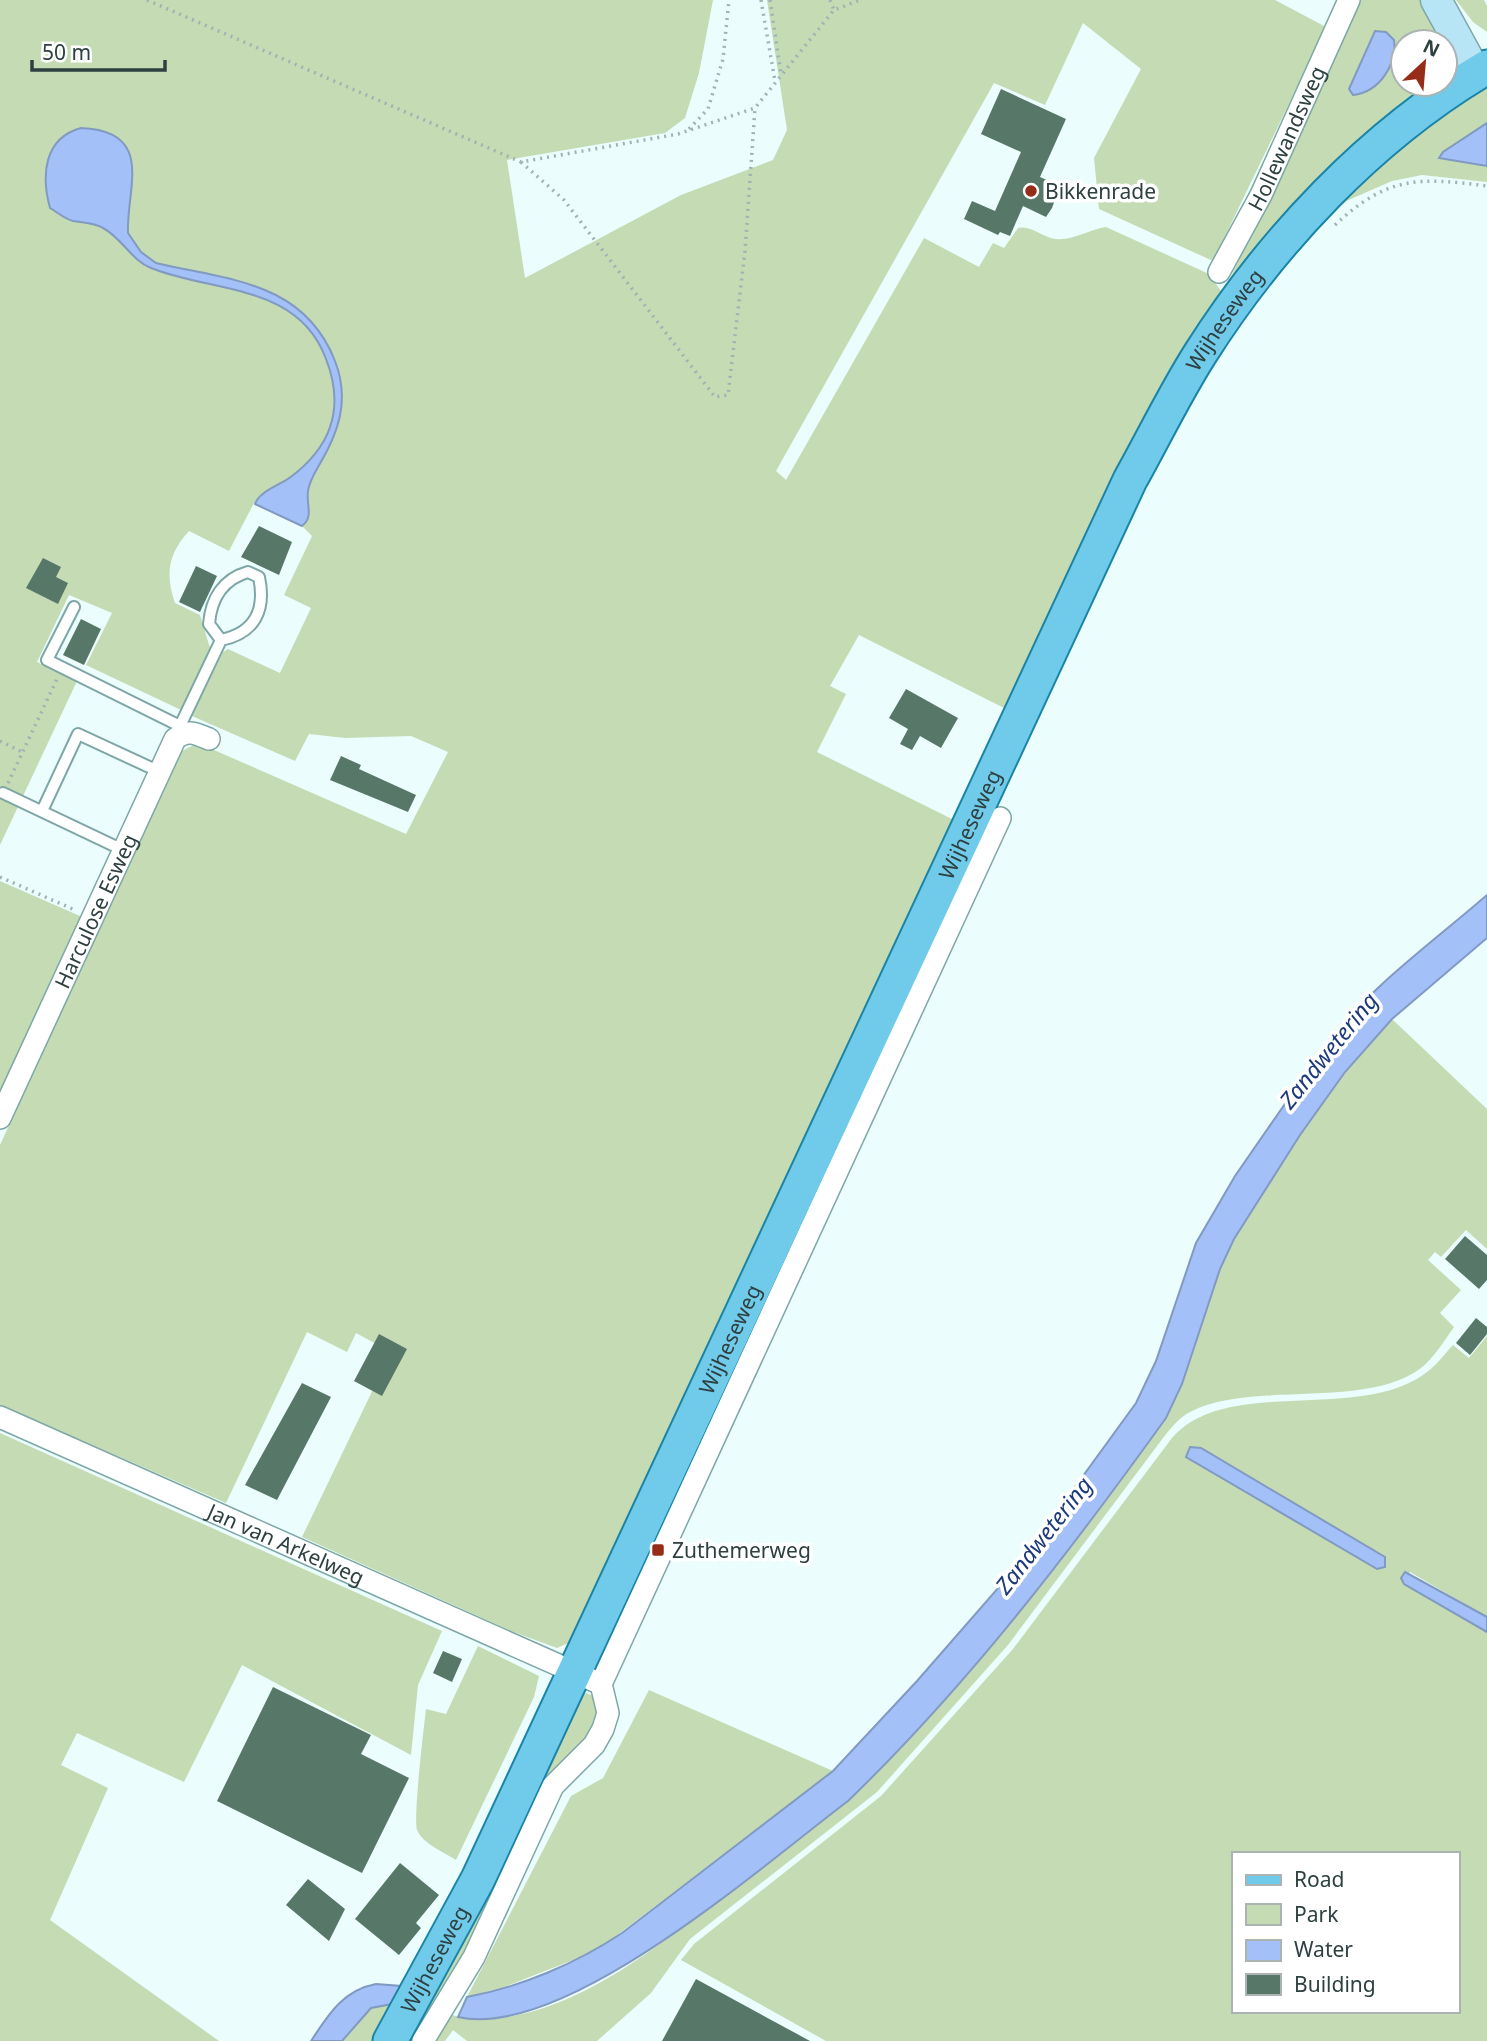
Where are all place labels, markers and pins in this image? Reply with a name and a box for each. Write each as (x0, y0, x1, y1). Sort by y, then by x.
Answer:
place label: Bikkenrade (1045, 177, 1156, 205)
marker: Bikkenrade (1023, 183, 1039, 199)
place label: Zuthemerweg (672, 1536, 811, 1564)
marker: Zuthemerweg (650, 1542, 666, 1558)

